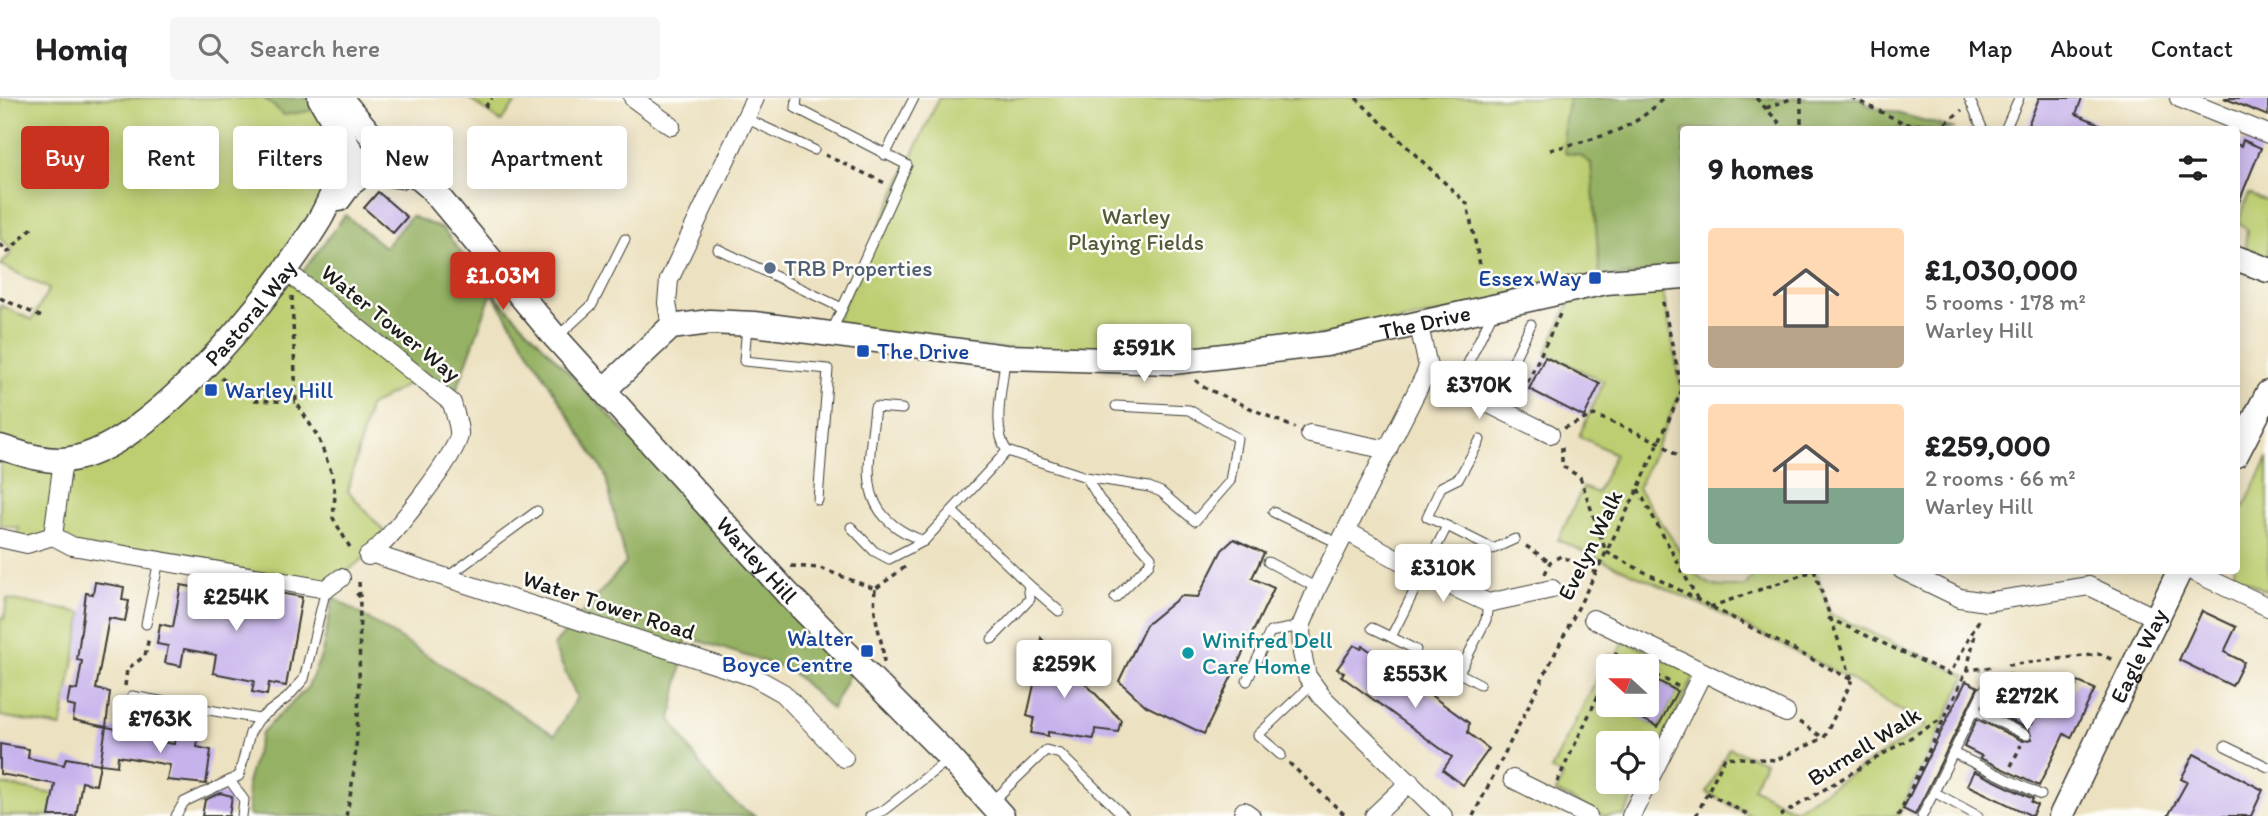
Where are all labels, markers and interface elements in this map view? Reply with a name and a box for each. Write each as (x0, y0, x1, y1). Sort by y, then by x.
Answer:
search box (170, 17, 660, 80)
text: Homiq (35, 29, 128, 68)
icon: search (194, 29, 232, 67)
text: Search here (250, 32, 380, 64)
text: Home (1870, 34, 1930, 63)
text: Map (1968, 34, 2012, 63)
text: About (2050, 34, 2113, 63)
text: Contact (2151, 34, 2233, 63)
chip: Buy (21, 126, 109, 189)
chip: Rent (123, 126, 219, 189)
chip: Filters (233, 126, 347, 189)
chip: New (361, 126, 453, 189)
chip: Apartment (467, 126, 627, 189)
icon: filters (2174, 149, 2212, 187)
text: 9 homes (1708, 150, 1814, 187)
park label: Warley Playing Fields (1068, 202, 1204, 256)
text: £1,030,000 (1925, 251, 2078, 288)
pin: £1.03M (446, 252, 560, 312)
street label: Pastoral Way (198, 254, 302, 372)
place label: TRB Properties (784, 254, 933, 282)
icon: home (1764, 256, 1848, 340)
street label: Water Tower Way (316, 258, 467, 388)
marker: TRB Properties (762, 260, 778, 276)
text: £1.03M (466, 261, 540, 289)
place label: Essex Way (1479, 264, 1581, 292)
marker: Essex Way (1587, 270, 1603, 286)
text: 5 rooms · 178 m² (1925, 288, 2086, 316)
street label: The Drive (1377, 298, 1473, 346)
text: Warley Hill (1925, 316, 2033, 344)
pin: £591K (1095, 324, 1193, 384)
text: £591K (1113, 333, 1175, 361)
place label: The Drive (877, 337, 969, 365)
marker: The Drive (855, 343, 871, 359)
pin: £370K (1430, 362, 1528, 421)
text: £370K (1446, 370, 1512, 398)
place label: Warley Hill (225, 376, 334, 404)
marker: Warley Hill (203, 382, 219, 398)
text: £259,000 (1925, 427, 2051, 464)
icon: home (1764, 432, 1848, 516)
text: 2 rooms · 66 m² (1925, 464, 2076, 492)
street label: Evelyn Walk (1551, 485, 1629, 605)
text: Warley Hill (1925, 492, 2033, 520)
street label: Warley Hill (710, 510, 804, 610)
pin: £310K (1394, 545, 1492, 604)
text: £310K (1411, 553, 1475, 581)
street label: Water Tower Road (519, 564, 699, 646)
pin: £254K (187, 574, 285, 633)
text: £254K (204, 582, 269, 610)
street label: Eagle Way (2104, 604, 2173, 708)
place label: Walter Boyce Centre (722, 624, 853, 678)
place label: Winifred Dell Care Home (1202, 626, 1333, 680)
pin: £259K (1015, 640, 1113, 700)
marker: Walter Boyce Centre (859, 643, 875, 659)
marker: Winifred Dell Care Home (1180, 645, 1196, 661)
text: £259K (1032, 649, 1096, 677)
pin: £553K (1366, 650, 1464, 710)
north arrow (1596, 654, 1659, 718)
map controls (1596, 654, 1659, 794)
text: £553K (1383, 659, 1447, 687)
pin: £272K (1978, 672, 2076, 732)
text: £272K (1996, 681, 2058, 709)
pin: £763K (111, 696, 209, 755)
street label: Burnell Walk (1802, 700, 1926, 792)
text: £763K (128, 704, 192, 732)
button: locate (1596, 731, 1659, 794)

